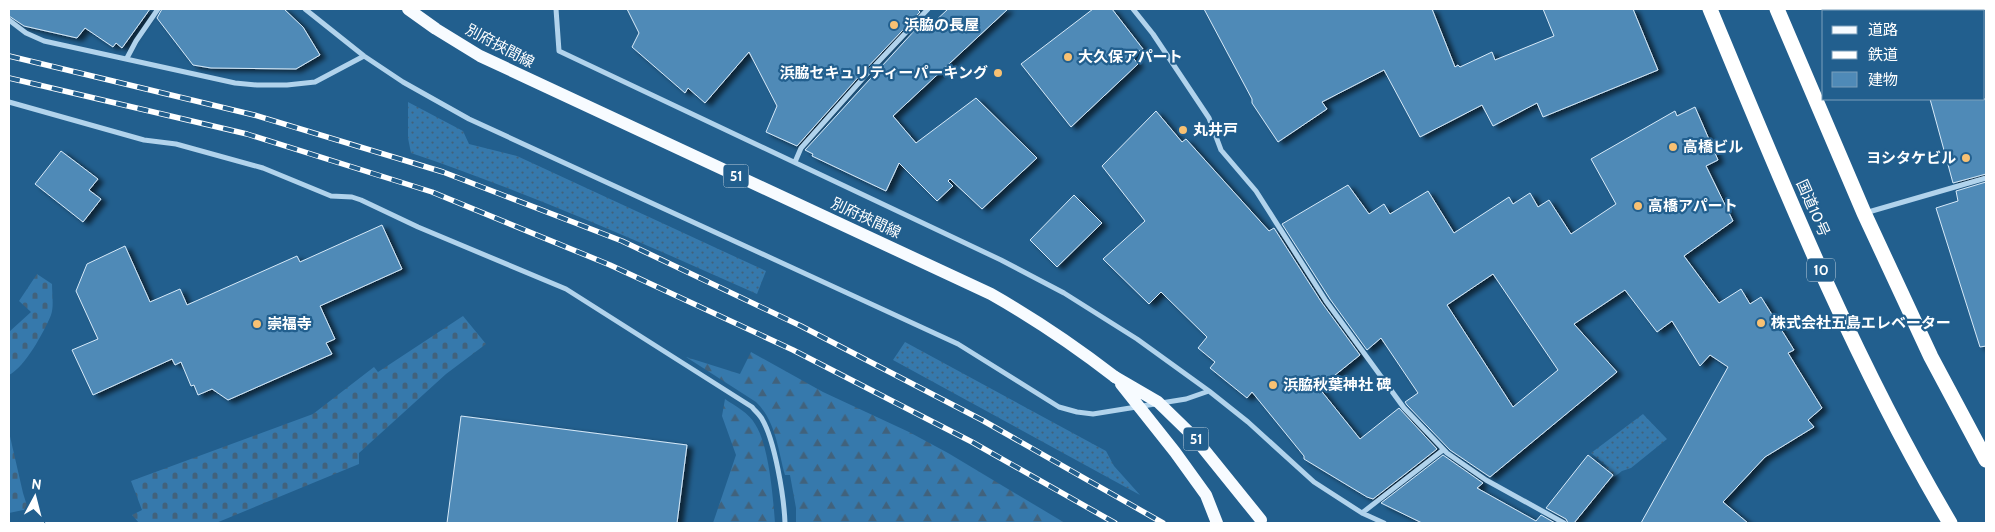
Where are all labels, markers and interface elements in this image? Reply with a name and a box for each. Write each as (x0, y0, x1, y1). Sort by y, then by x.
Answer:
legend (1822, 10, 1985, 100)
place label: 浜脇の長屋 (904, 16, 979, 34)
marker: 浜脇の長屋 (888, 19, 900, 31)
street label: 別府挾間線 (463, 20, 537, 72)
text: 道路 (1868, 21, 1898, 39)
text: 鉄道 (1868, 46, 1898, 64)
place label: 大久保アパート (1078, 48, 1183, 66)
marker: 大久保アパート (1062, 51, 1074, 63)
place label: 浜脇セキュリティーパーキング (779, 64, 988, 82)
marker: 浜脇セキュリティーパーキング (992, 67, 1004, 79)
text: 建物 (1868, 71, 1898, 89)
place label: 丸井戸 (1193, 121, 1238, 139)
marker: 丸井戸 (1177, 124, 1189, 136)
place label: 高橋ビル (1683, 138, 1743, 156)
marker: 高橋ビル (1667, 141, 1679, 153)
place label: ヨシタケビル (1866, 149, 1956, 167)
marker: ヨシタケビル (1960, 152, 1972, 164)
road number: 51 (724, 165, 748, 188)
street label: 国道10号 (1792, 177, 1834, 239)
street label: 別府挾間線 (828, 194, 904, 242)
place label: 高橋アパート (1648, 197, 1738, 215)
marker: 高橋アパート (1632, 200, 1644, 212)
road number: 10 (1807, 258, 1835, 282)
place label: 株式会社五島エレベーター (1771, 314, 1951, 332)
place label: 崇福寺 (267, 315, 312, 333)
marker: 株式会社五島エレベーター (1755, 317, 1767, 329)
marker: 崇福寺 (251, 318, 263, 330)
place label: 浜脇秋葉神社 碑 (1283, 376, 1391, 394)
marker: 浜脇秋葉神社 碑 (1267, 379, 1279, 391)
road number: 51 (1184, 428, 1208, 450)
north arrow (10, 472, 60, 522)
text: N (31, 475, 43, 494)

